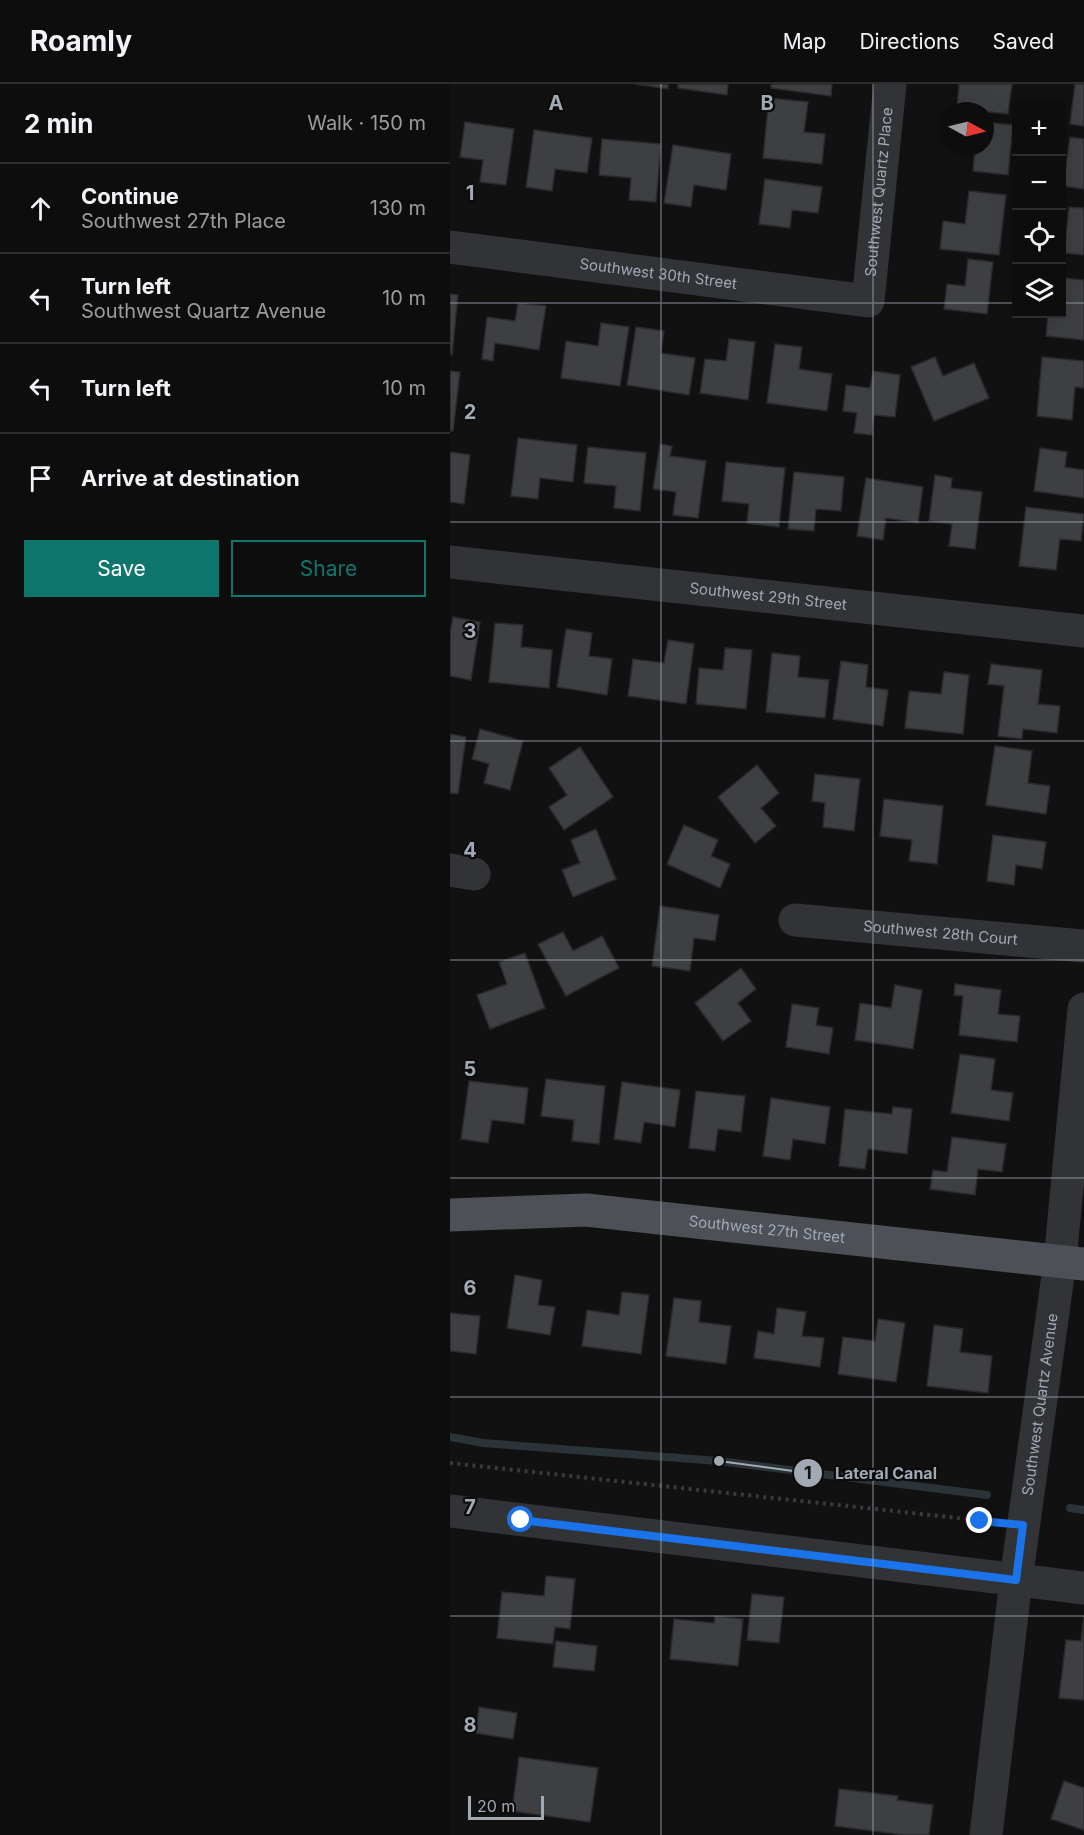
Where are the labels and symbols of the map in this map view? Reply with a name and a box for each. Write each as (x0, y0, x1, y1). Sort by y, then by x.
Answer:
text: A (549, 91, 564, 115)
text: B (760, 91, 774, 115)
north arrow (940, 102, 994, 156)
street label: Southwest Quartz Place (861, 106, 897, 278)
text: 1 (466, 181, 474, 205)
street label: Southwest 30th Street (579, 254, 738, 293)
text: 2 (464, 400, 476, 424)
street label: Southwest 29th Street (689, 578, 848, 614)
text: 3 (464, 619, 476, 643)
text: 4 (463, 838, 477, 862)
street label: Southwest 28th Court (862, 916, 1019, 949)
text: 5 (464, 1057, 476, 1081)
street label: Southwest 27th Street (688, 1211, 846, 1247)
text: 6 (464, 1276, 477, 1300)
street label: Southwest Quartz Avenue (1018, 1312, 1062, 1497)
callout: Lateral Canal (793, 1456, 949, 1490)
text: 1 (804, 1462, 812, 1483)
text: Lateral Canal (835, 1463, 937, 1483)
text: 7 (464, 1495, 476, 1519)
route start (507, 1506, 533, 1532)
route end (966, 1507, 992, 1533)
text: 8 (463, 1713, 477, 1737)
scale bar (468, 1793, 544, 1820)

